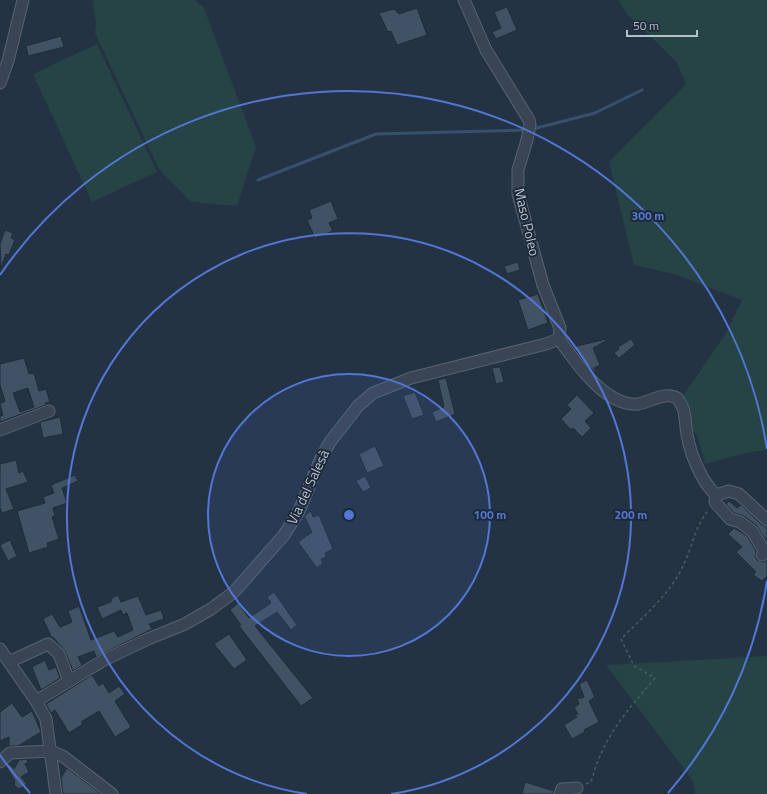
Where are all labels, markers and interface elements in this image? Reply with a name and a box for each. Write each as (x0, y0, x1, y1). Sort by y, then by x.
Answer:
scale bar (627, 12, 697, 38)
text: 50 m (633, 16, 659, 35)
street label: Maso Poleo (509, 186, 545, 258)
text: 300 m (632, 206, 664, 225)
street label: Via del Salesà (281, 446, 334, 528)
text: 100 m (474, 505, 506, 524)
text: 200 m (615, 505, 647, 524)
centre of rings (342, 508, 356, 522)

